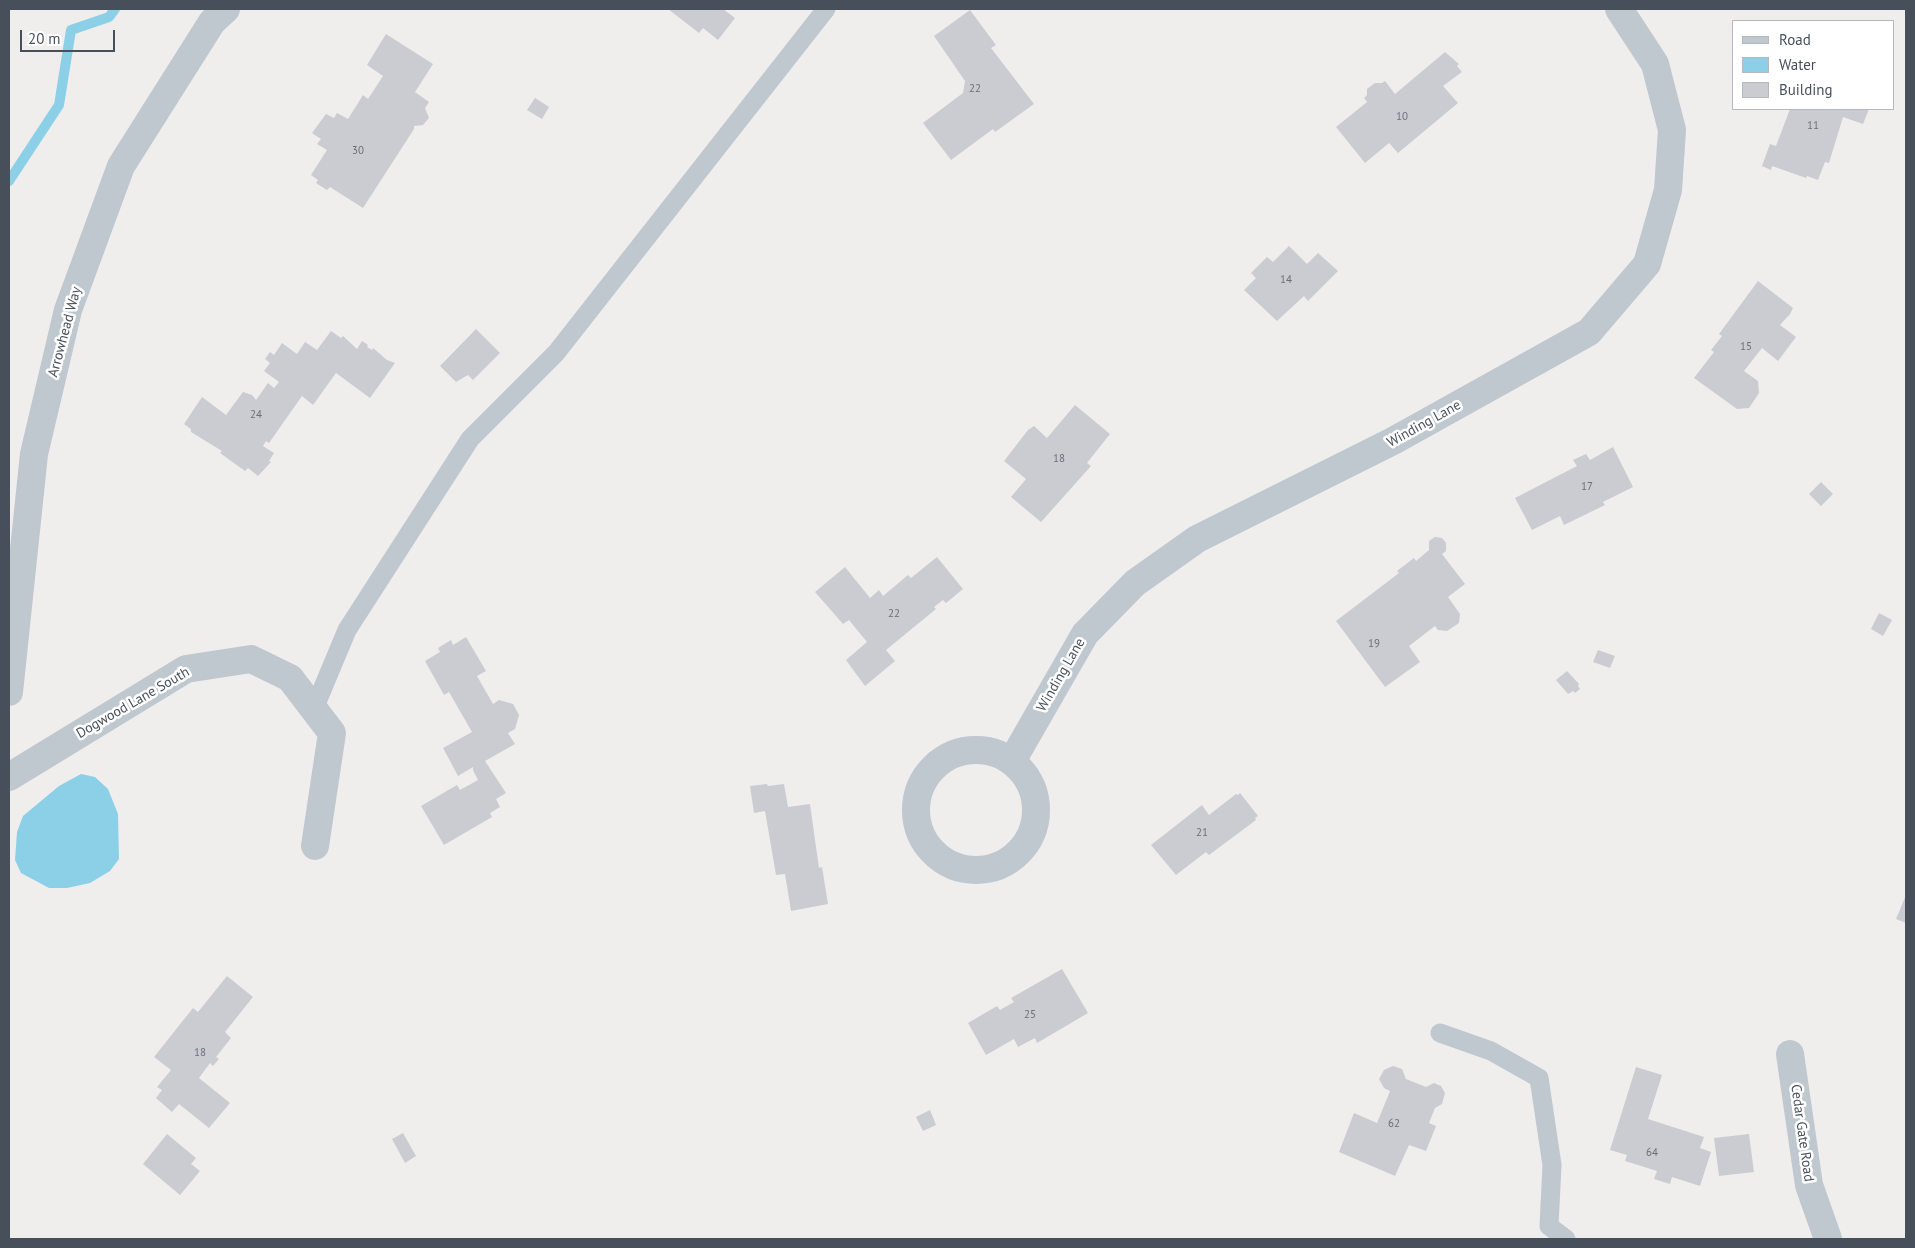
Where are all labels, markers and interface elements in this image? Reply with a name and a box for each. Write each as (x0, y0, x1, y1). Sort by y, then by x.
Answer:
scale bar (22, 20, 118, 52)
legend (1732, 20, 1895, 110)
text: 20 m (28, 29, 61, 48)
text: Road (1779, 30, 1811, 49)
text: Water (1779, 55, 1816, 74)
text: Building (1779, 80, 1833, 99)
house number: 22 (969, 82, 981, 96)
house number: 10 (1396, 110, 1408, 124)
house number: 11 (1807, 119, 1819, 133)
house number: 30 (352, 144, 364, 158)
house number: 14 (1280, 273, 1292, 287)
street label: Arrowhead Way (45, 285, 85, 379)
house number: 15 (1740, 340, 1752, 354)
street label: Winding Lane (1384, 397, 1464, 451)
house number: 24 (250, 408, 262, 422)
house number: 18 (1053, 452, 1065, 466)
house number: 17 (1581, 480, 1593, 494)
house number: 22 (888, 607, 900, 621)
street label: Winding Lane (1033, 635, 1089, 715)
house number: 19 (1368, 637, 1380, 651)
street label: Dogwood Lane South (73, 664, 193, 742)
house number: 21 (1196, 826, 1208, 840)
house number: 25 (1024, 1008, 1036, 1022)
house number: 18 (194, 1046, 206, 1060)
street label: Cedar Gate Road (1787, 1083, 1817, 1183)
house number: 62 (1388, 1117, 1400, 1131)
house number: 64 (1646, 1146, 1658, 1160)

